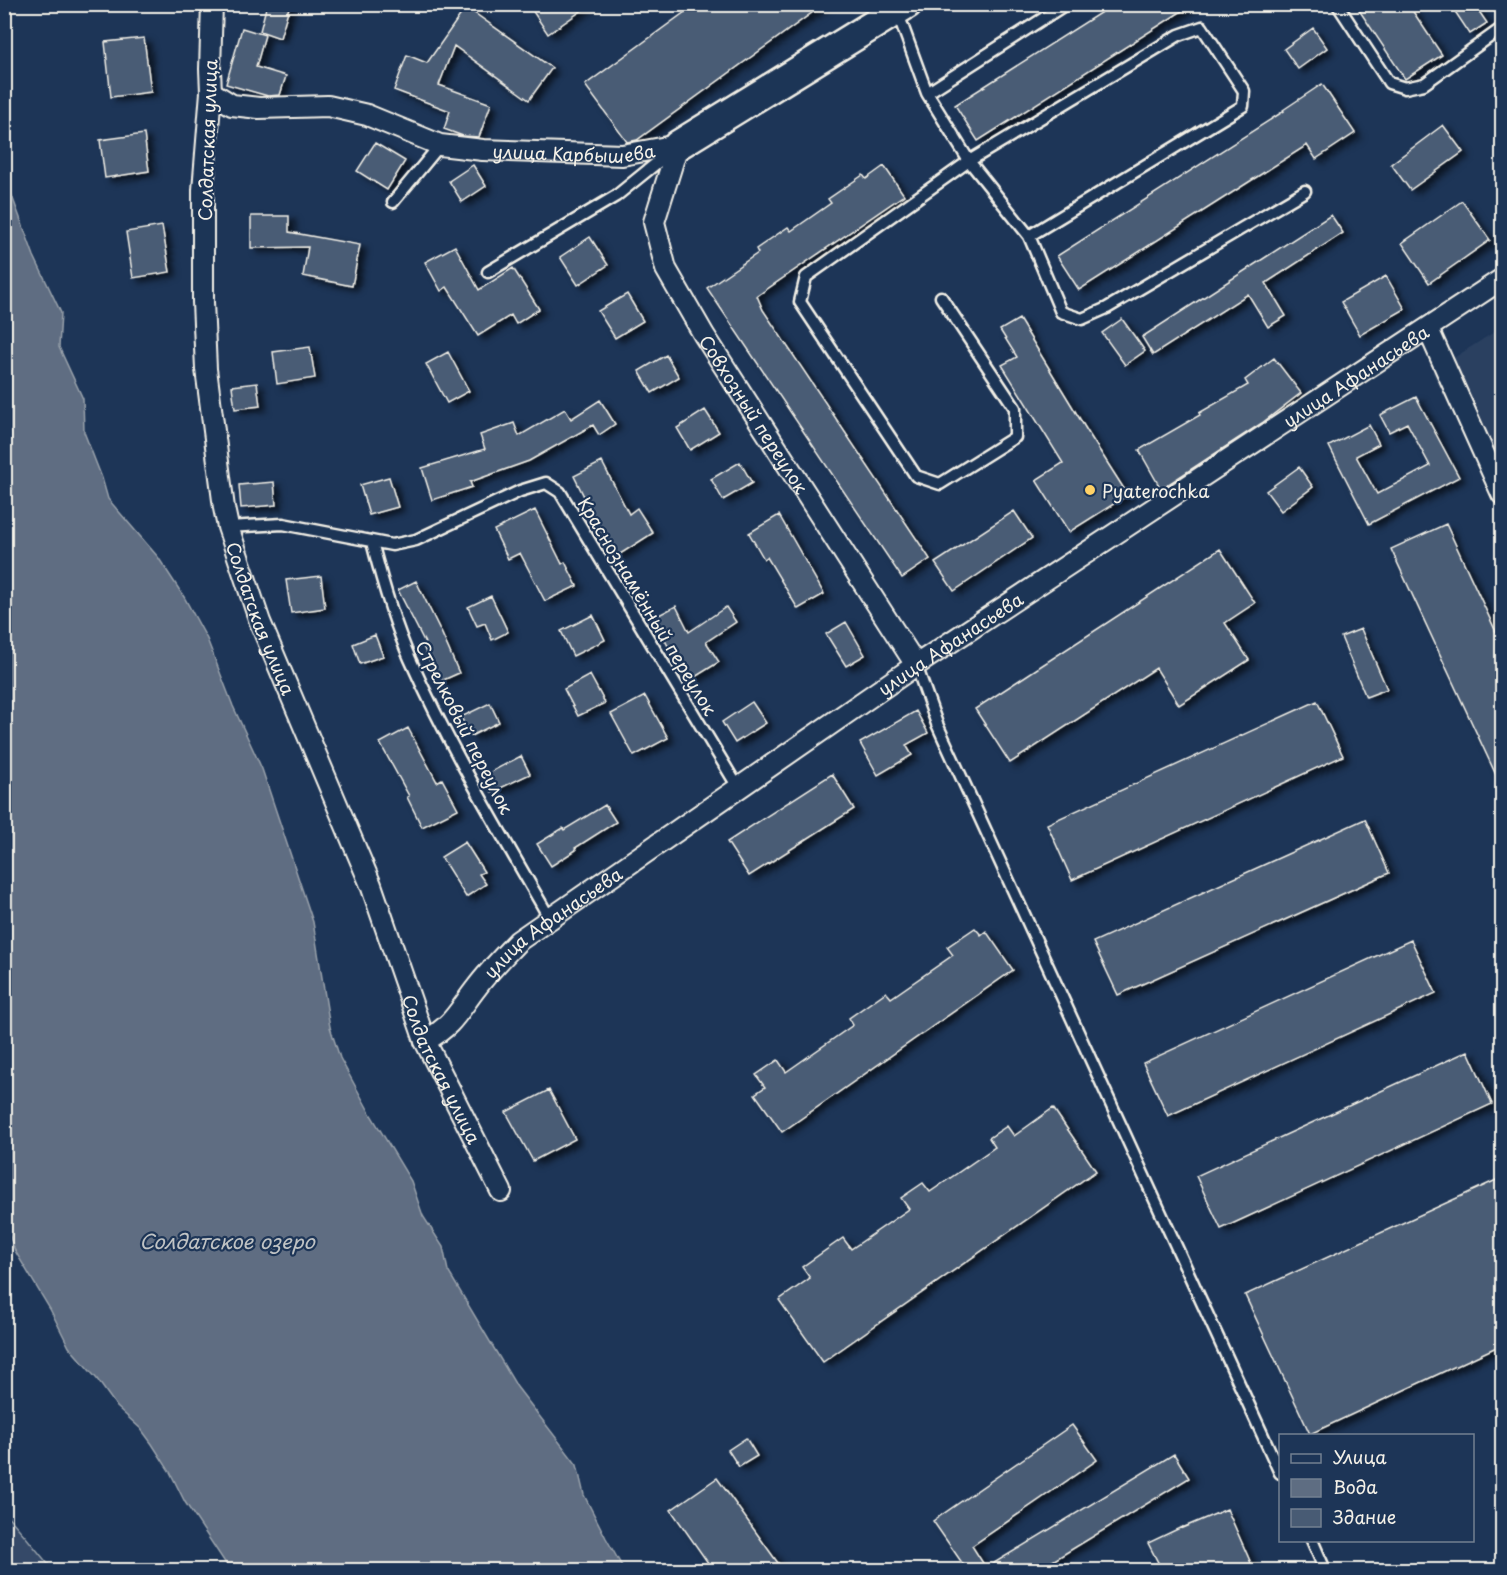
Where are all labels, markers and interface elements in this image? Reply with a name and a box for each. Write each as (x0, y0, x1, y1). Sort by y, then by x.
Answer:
street label: Солдатская улица (191, 58, 223, 221)
street label: улица Карбышева (492, 136, 658, 169)
street label: улица Афанасьева (1277, 317, 1434, 433)
street label: Совхозный переулок (693, 329, 816, 499)
place label: Pyaterochka (1102, 477, 1210, 504)
marker: Pyaterochka (1083, 483, 1097, 497)
street label: Краснознамённый переулок (572, 492, 724, 721)
street label: Солдатская улица (220, 538, 303, 699)
street label: улица Афанасьева (872, 585, 1028, 702)
street label: Стрелковый переулок (409, 635, 521, 819)
street label: улица Афанасьева (476, 859, 628, 984)
street label: Солдатская улица (396, 990, 488, 1149)
water label: Солдатское озеро (139, 1226, 316, 1256)
legend (1279, 1434, 1474, 1542)
text: Улица (1333, 1443, 1387, 1470)
text: Вода (1333, 1473, 1378, 1500)
text: Здание (1333, 1503, 1396, 1530)

